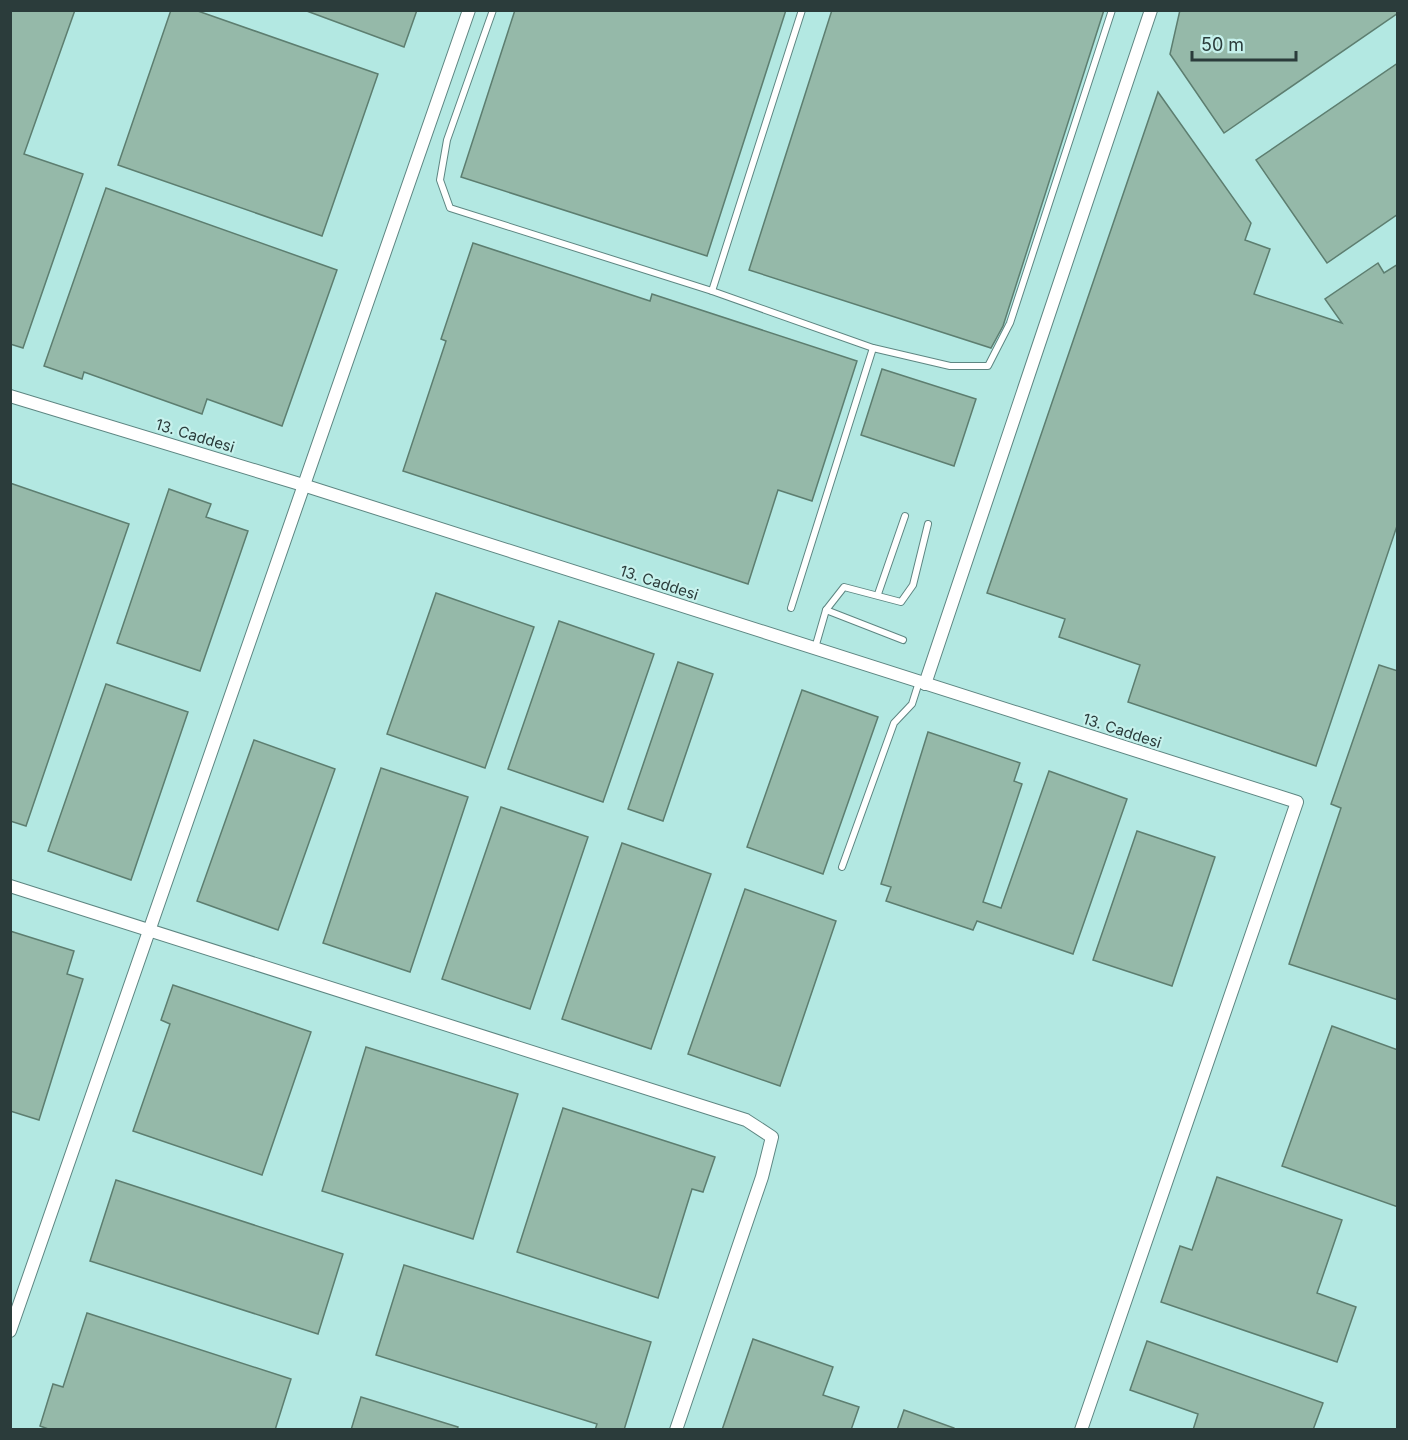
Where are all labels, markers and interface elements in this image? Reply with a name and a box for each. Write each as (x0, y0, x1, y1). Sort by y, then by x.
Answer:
scale bar (1192, 24, 1296, 62)
text: 50 m (1201, 34, 1244, 55)
street label: 13. Caddesi (153, 415, 237, 457)
street label: 13. Caddesi (617, 561, 701, 604)
street label: 13. Caddesi (1080, 709, 1164, 752)

